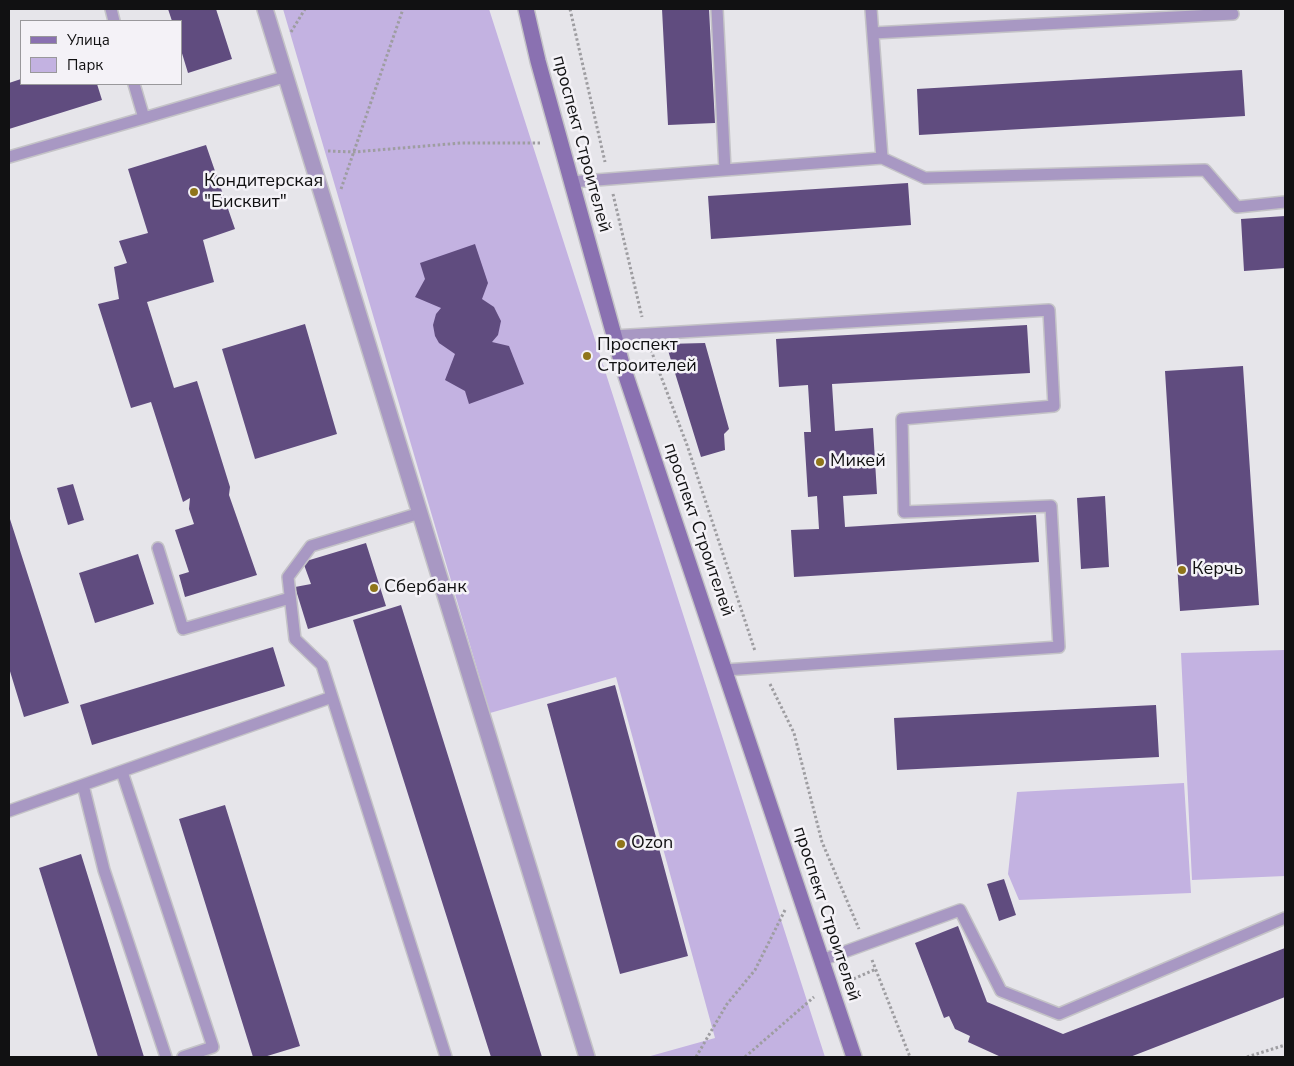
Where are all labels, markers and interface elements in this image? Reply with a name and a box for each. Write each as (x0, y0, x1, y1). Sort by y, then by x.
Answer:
legend (20, 20, 182, 85)
text: Улица (67, 30, 110, 50)
street label: проспект Строителей (547, 53, 615, 235)
text: Парк (67, 55, 103, 75)
place label: Кондитерская "Бисквит" (204, 171, 323, 213)
marker: Кондитерская "Бисквит" (188, 186, 200, 198)
place label: Проспект Строителей (597, 335, 697, 378)
marker: Проспект Строителей (581, 350, 593, 362)
street label: проспект Строителей (658, 440, 738, 620)
place label: Микей (830, 451, 886, 473)
marker: Микей (814, 456, 826, 468)
place label: Керчь (1192, 559, 1243, 581)
marker: Керчь (1176, 564, 1188, 576)
place label: Сбербанк (384, 577, 467, 599)
marker: Сбербанк (368, 582, 380, 594)
street label: проспект Строителей (788, 824, 864, 1004)
place label: Ozon (631, 833, 673, 855)
marker: Ozon (615, 838, 627, 850)

